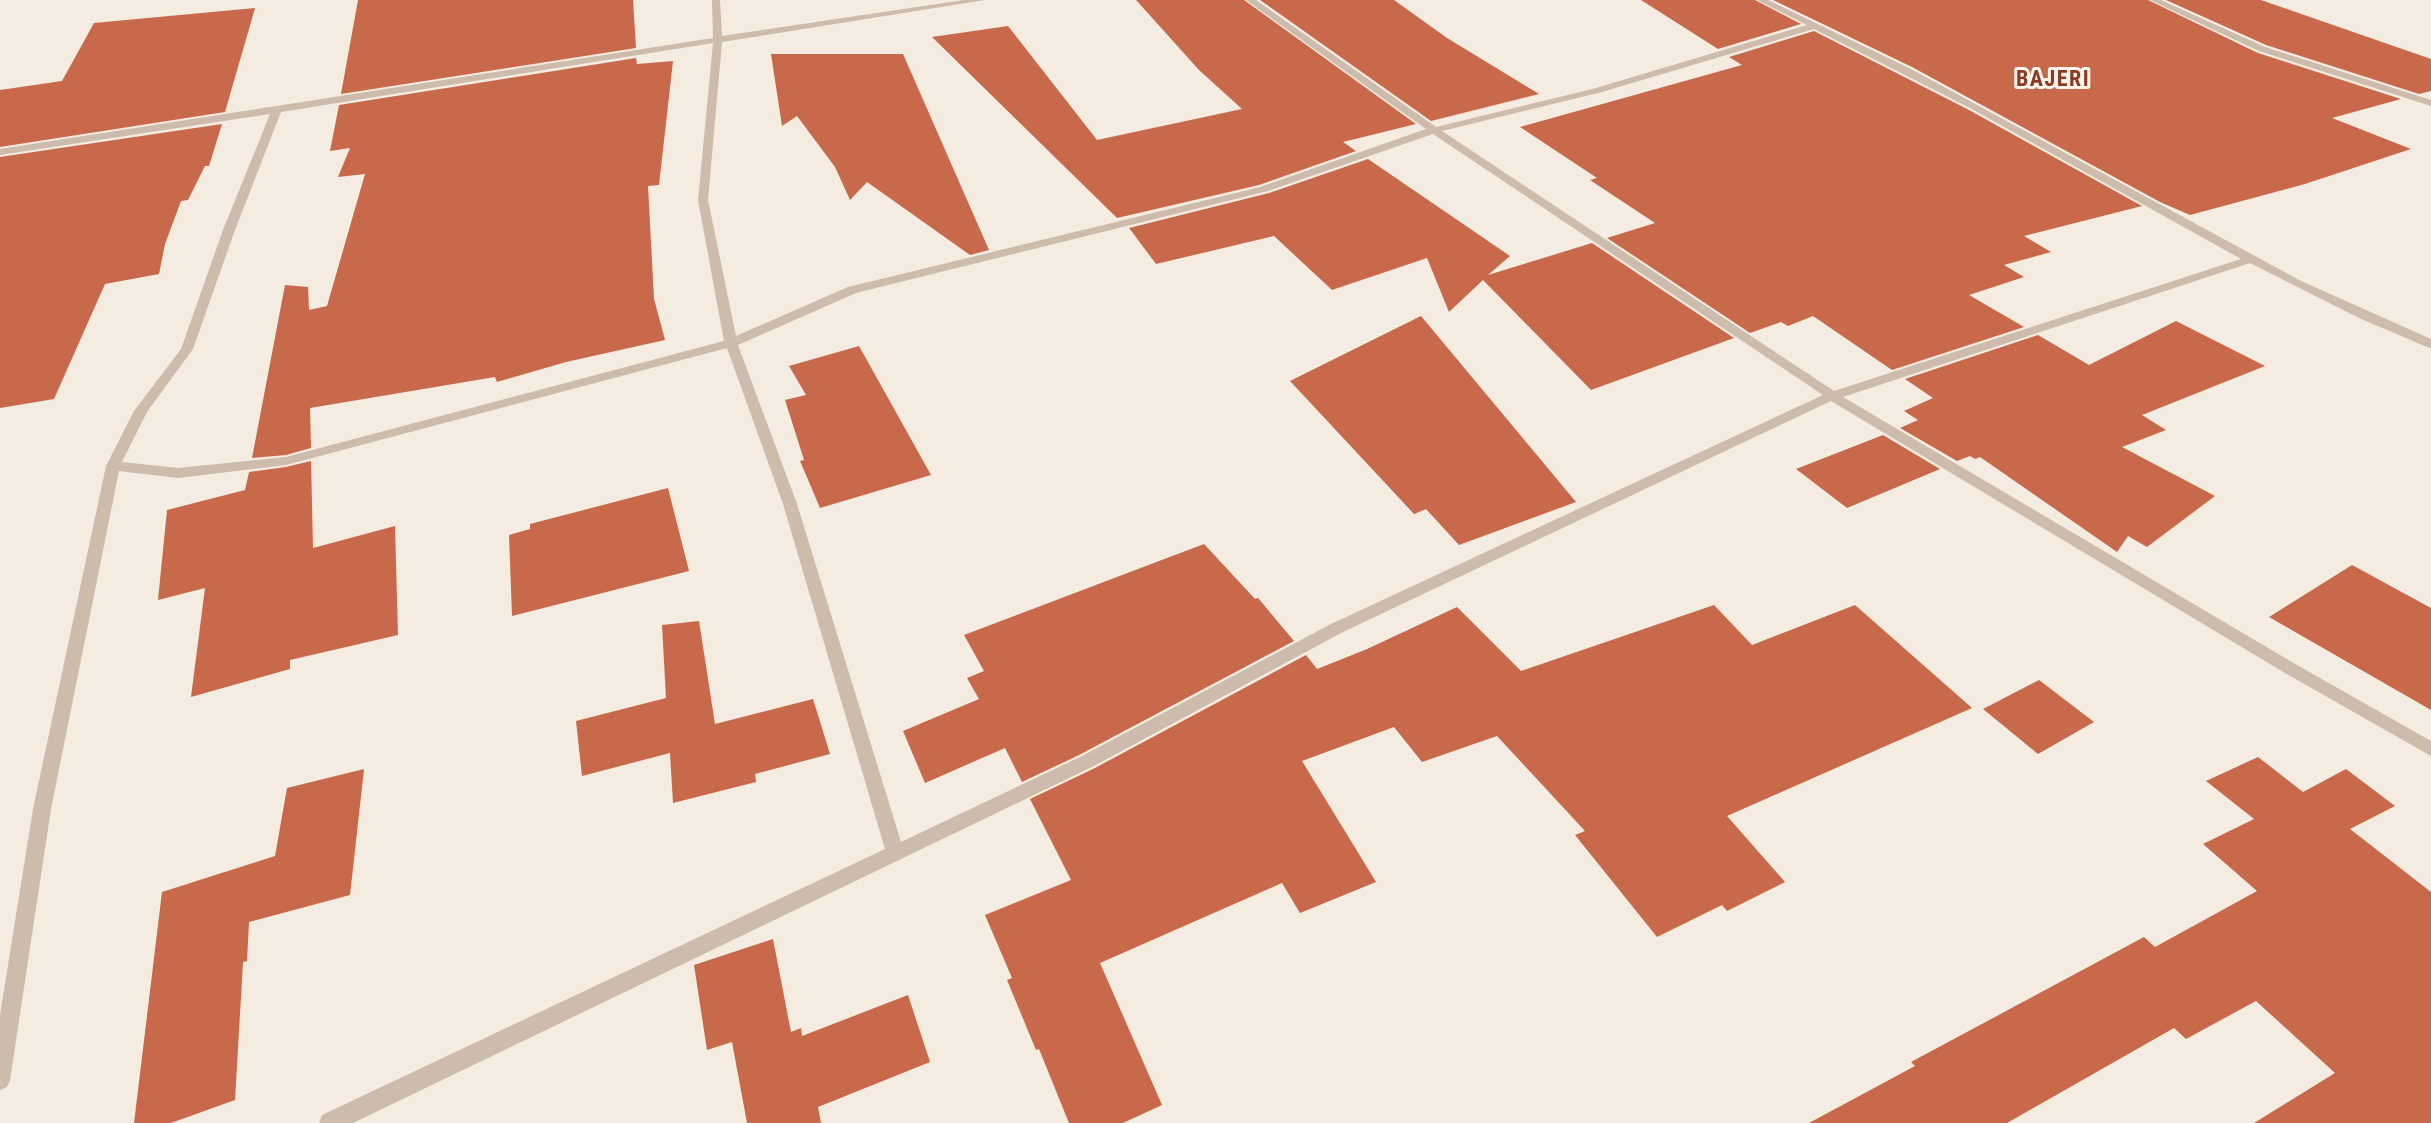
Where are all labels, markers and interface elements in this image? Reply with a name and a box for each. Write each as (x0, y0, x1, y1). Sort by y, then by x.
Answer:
district label: BAJERI (2016, 67, 2090, 93)

